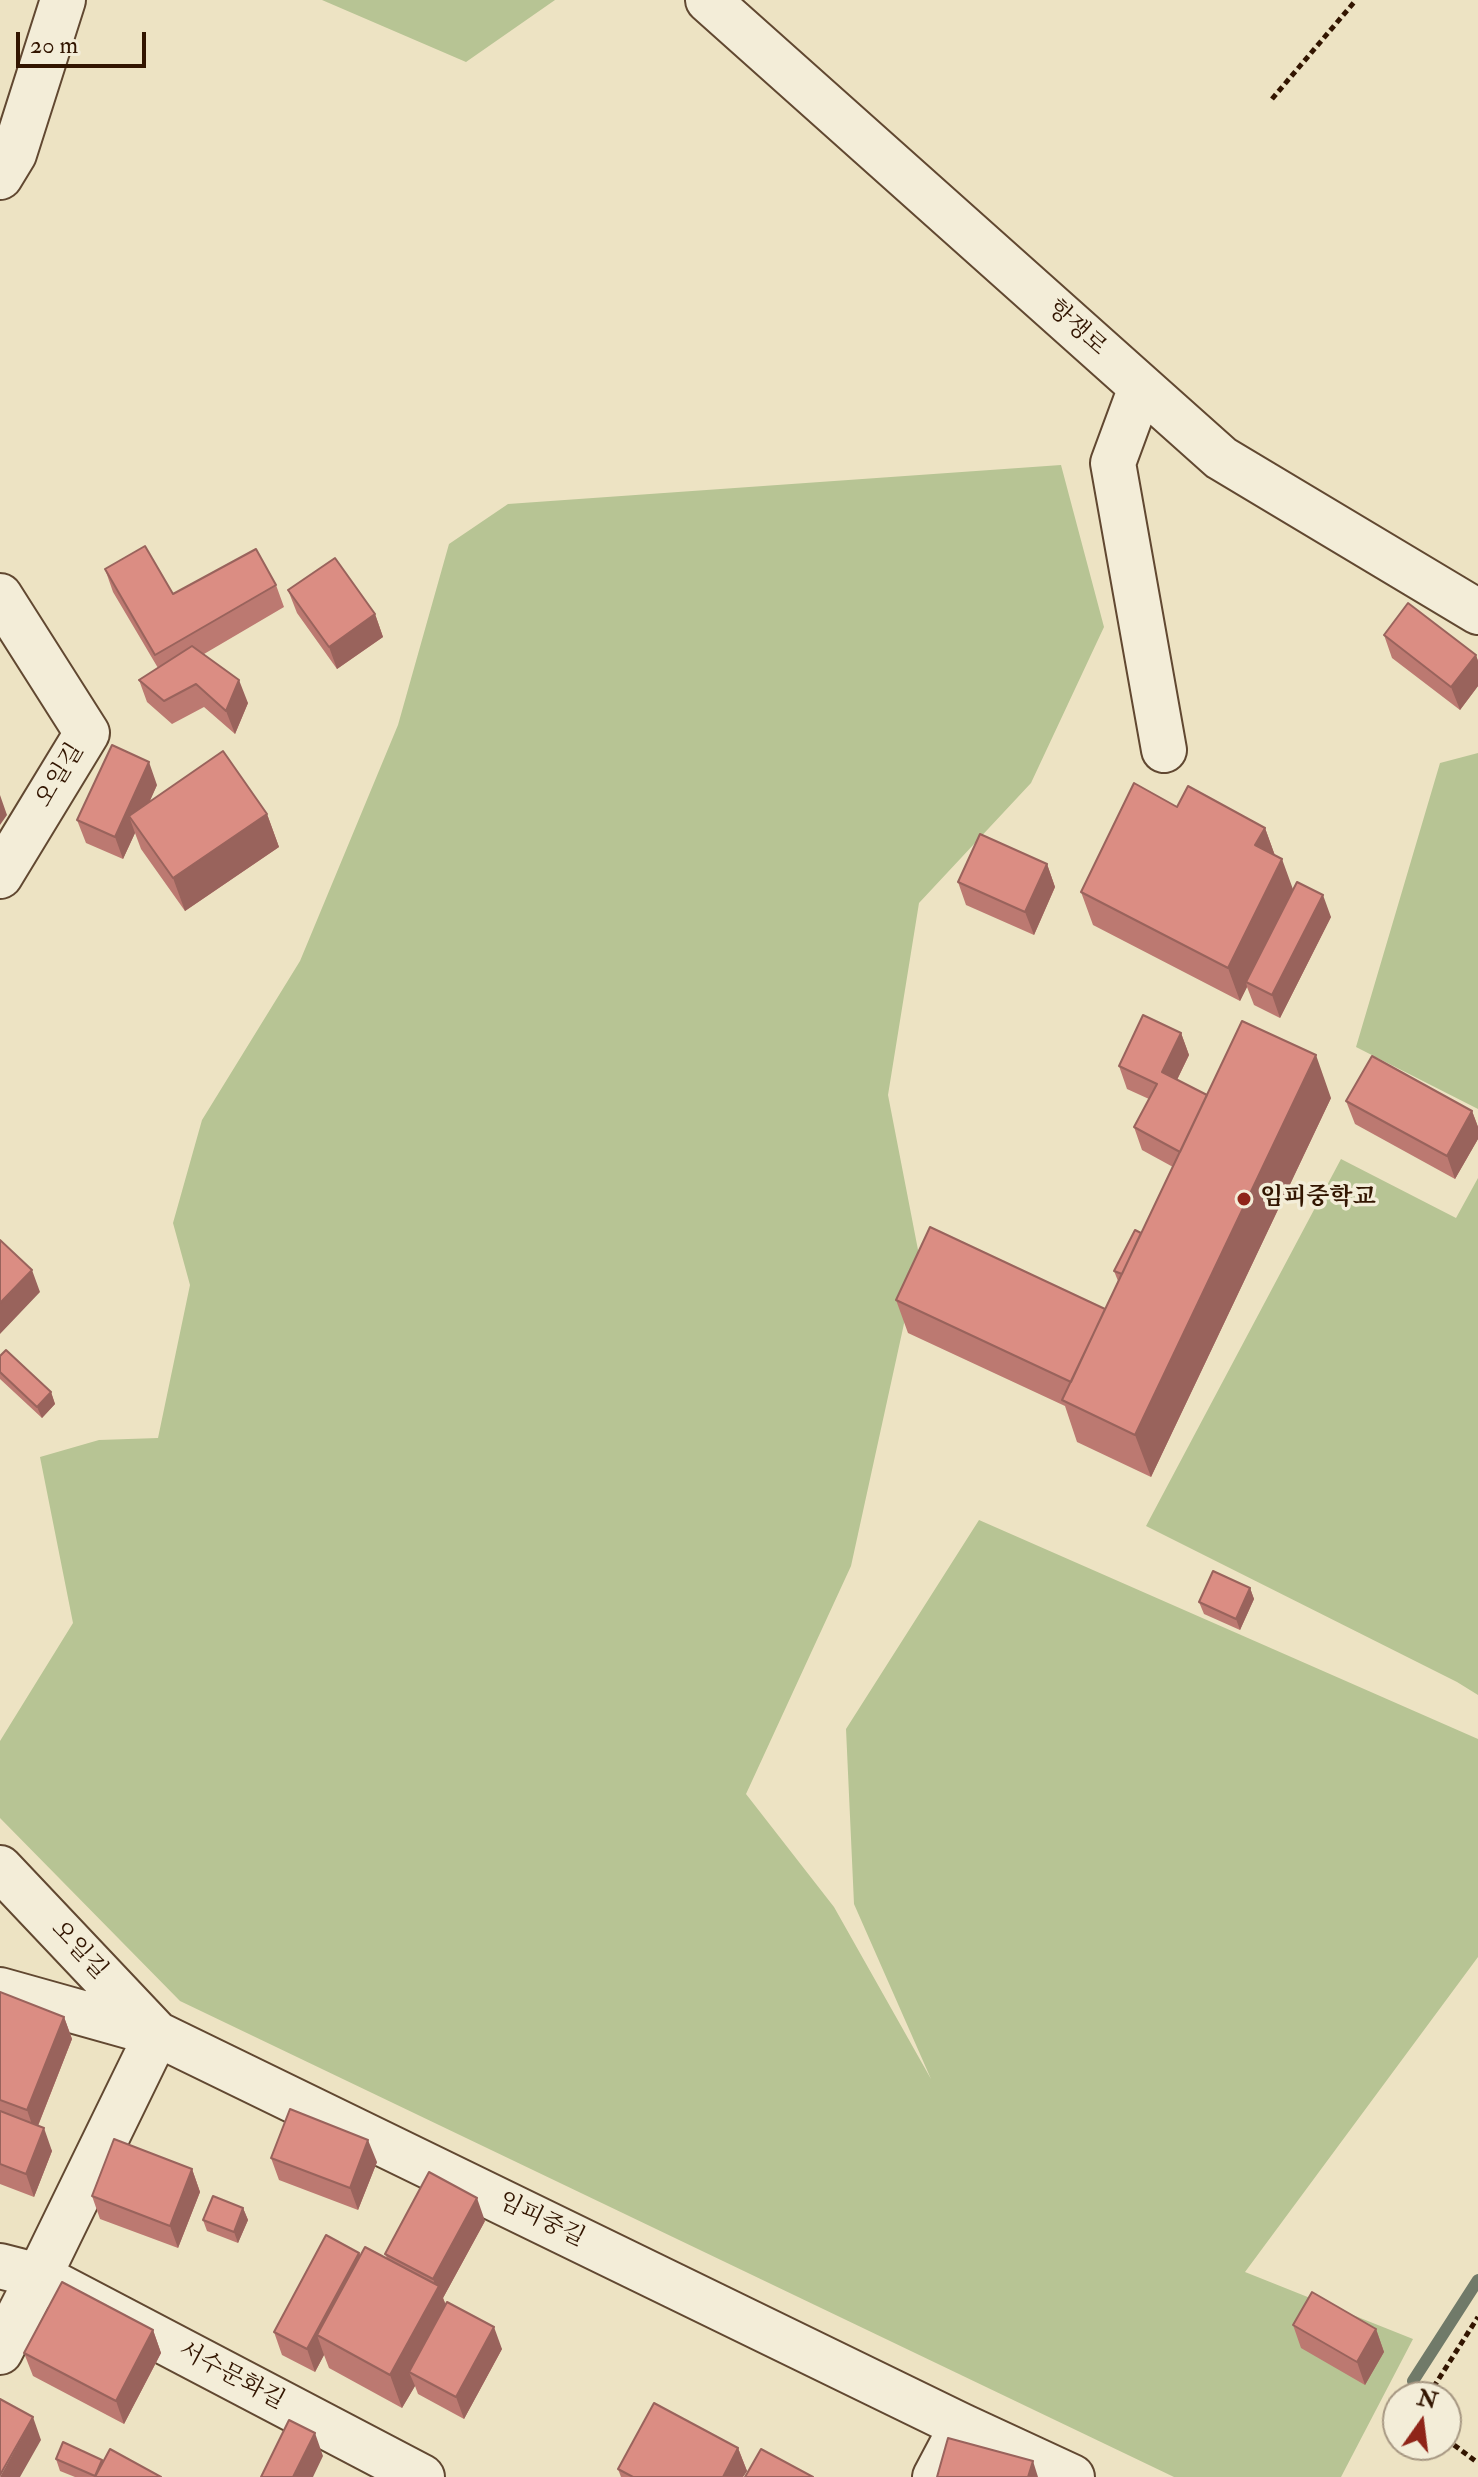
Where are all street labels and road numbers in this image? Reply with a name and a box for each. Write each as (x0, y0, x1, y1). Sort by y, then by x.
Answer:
street label: 항쟁로 (1041, 295, 1111, 363)
street label: 오일길 (31, 739, 91, 813)
street label: 오일길 (44, 1916, 112, 1986)
street label: 임피중길 (493, 2188, 589, 2254)
street label: 서수문화길 (173, 2337, 289, 2417)

